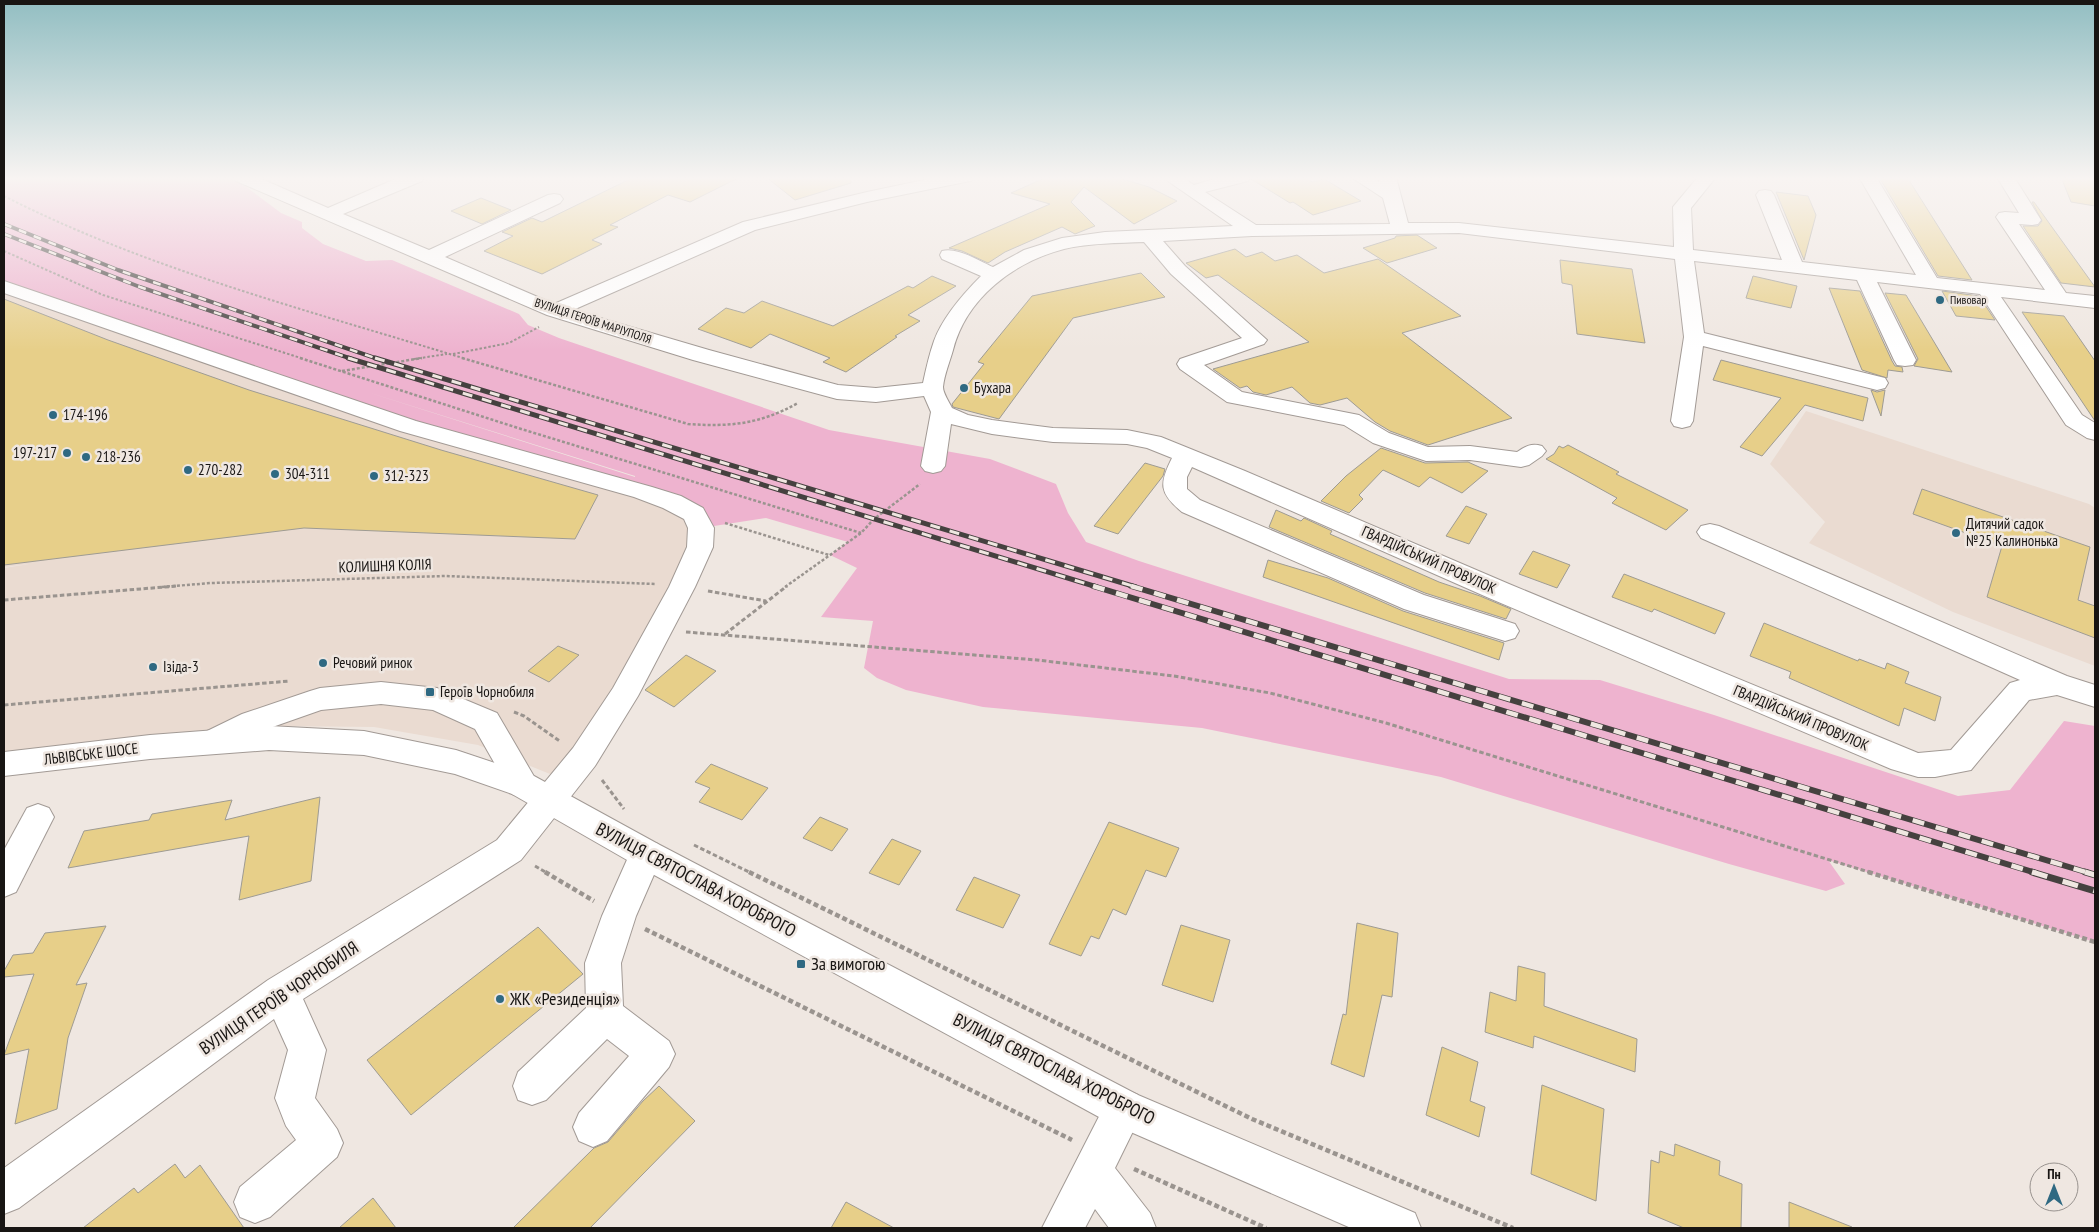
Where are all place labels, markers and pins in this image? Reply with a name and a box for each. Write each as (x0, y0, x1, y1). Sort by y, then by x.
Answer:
place label: Пивовар (1950, 292, 1986, 307)
marker: Пивовар (1934, 294, 1946, 306)
place label: Бухара (974, 378, 1011, 397)
marker: Бухара (958, 382, 970, 394)
place label: 174-196 (63, 405, 108, 424)
marker: 174-196 (47, 409, 59, 421)
place label: 197-217 (13, 443, 57, 462)
marker: 197-217 (61, 447, 73, 459)
place label: 218-236 (96, 447, 141, 466)
marker: 218-236 (80, 451, 92, 463)
place label: 270-282 (198, 460, 243, 479)
marker: 270-282 (182, 464, 194, 476)
place label: 304-311 (285, 464, 330, 483)
place label: 312-323 (384, 466, 429, 485)
marker: 304-311 (269, 468, 281, 480)
marker: 312-323 (368, 470, 380, 482)
place label: Дитячий садок №25 Калинонька (1966, 514, 2058, 550)
marker: Дитячий садок №25 Калинонька (1950, 527, 1962, 539)
place label: Речовий ринок (333, 653, 412, 672)
place label: Ізіда-3 (163, 657, 199, 676)
marker: Речовий ринок (317, 657, 329, 669)
marker: Ізіда-3 (147, 661, 159, 673)
place label: Героїв Чорнобиля (440, 682, 534, 701)
marker: Героїв Чорнобиля (424, 686, 436, 698)
place label: За вимогою (811, 952, 886, 975)
marker: За вимогою (795, 958, 807, 970)
place label: ЖК «Резиденція» (509, 987, 620, 1010)
marker: ЖК «Резиденція» (494, 993, 506, 1005)

